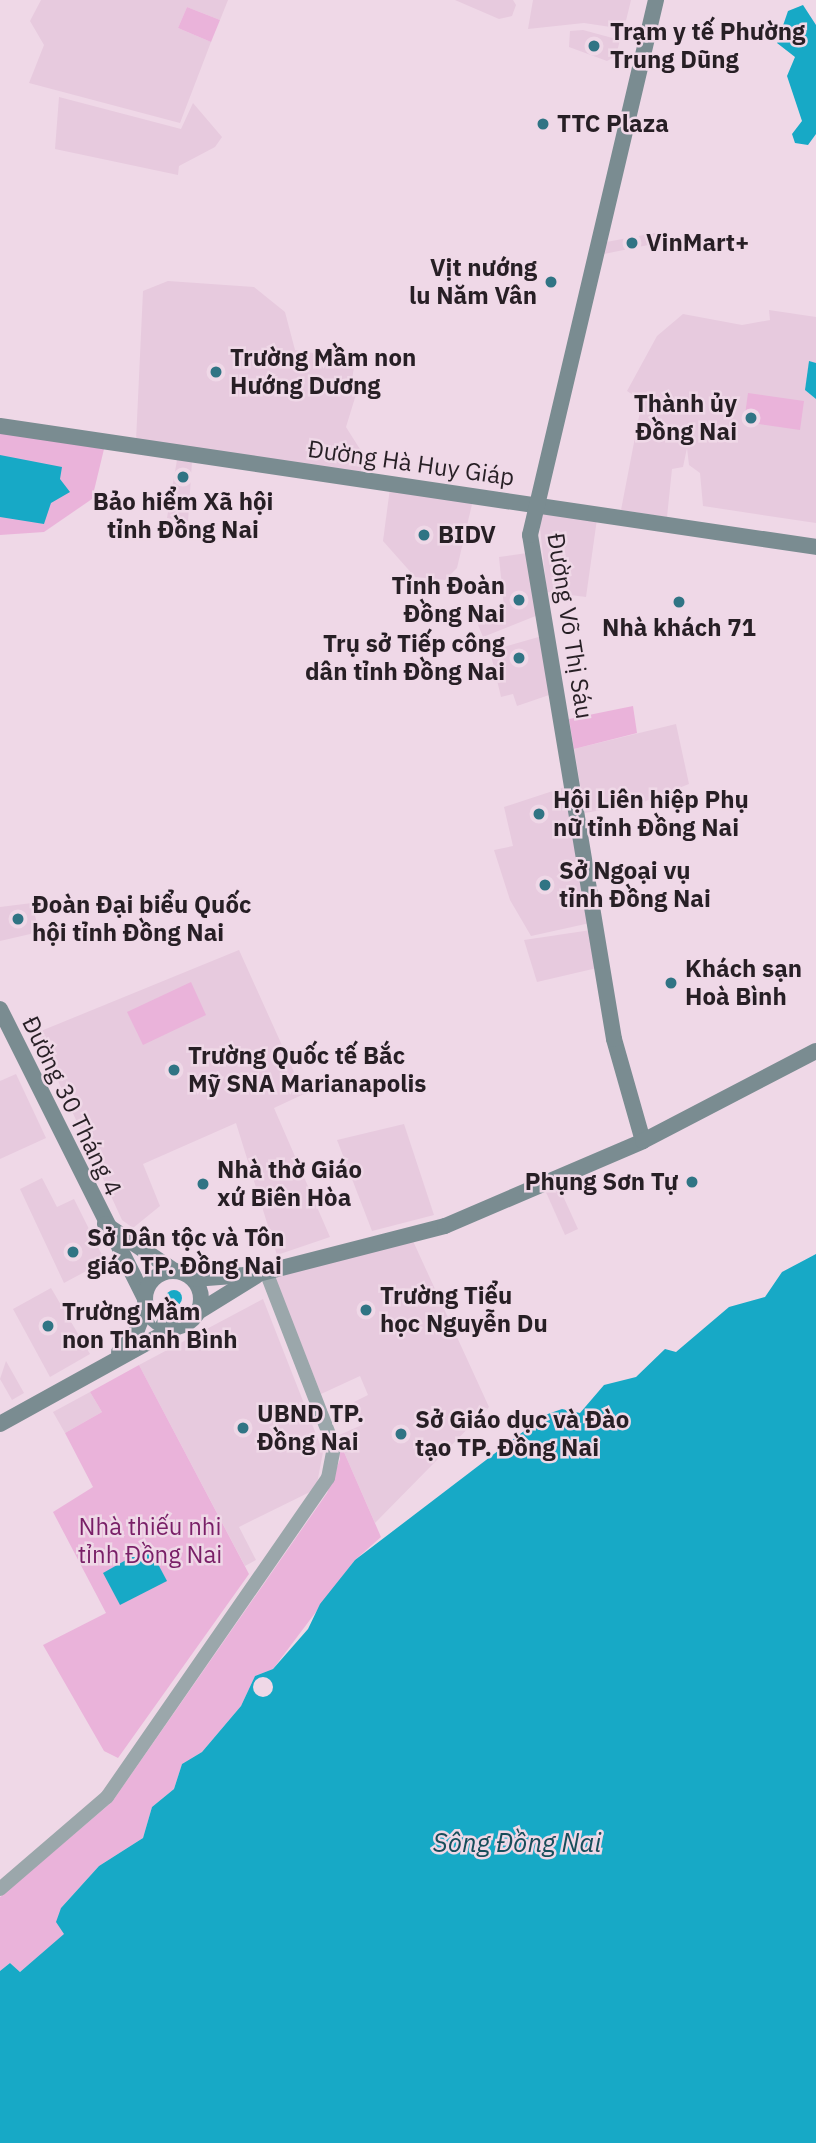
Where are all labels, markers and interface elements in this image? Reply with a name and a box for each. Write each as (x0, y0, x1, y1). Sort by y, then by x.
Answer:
place label: Trạm y tế Phường Trung Dũng (610, 18, 805, 74)
marker: Trạm y tế Phường Trung Dũng (584, 36, 604, 56)
place label: TTC Plaza (557, 110, 669, 138)
marker: TTC Plaza (535, 116, 551, 132)
place label: VinMart+ (646, 229, 749, 257)
marker: VinMart+ (624, 235, 640, 251)
place label: Vịt nướng lu Năm Vân (409, 254, 537, 310)
marker: Vịt nướng lu Năm Vân (543, 274, 559, 290)
place label: Trường Mầm non Hướng Dương (230, 344, 416, 400)
marker: Trường Mầm non Hướng Dương (208, 364, 224, 380)
place label: Thành ủy Đồng Nai (634, 390, 737, 446)
marker: Thành ủy Đồng Nai (743, 410, 759, 426)
street label: Đường Hà Huy Giáp (306, 434, 516, 492)
marker: Bảo hiểm Xã hội tỉnh Đồng Nai (175, 469, 191, 485)
place label: Bảo hiểm Xã hội tỉnh Đồng Nai (93, 488, 273, 544)
place label: BIDV (438, 521, 496, 549)
marker: BIDV (416, 527, 432, 543)
street label: Đường Võ Thị Sáu (541, 531, 599, 721)
place label: Tỉnh Đoàn Đồng Nai (392, 572, 505, 628)
marker: Tỉnh Đoàn Đồng Nai (511, 592, 527, 608)
marker: Nhà khách 71 (671, 594, 687, 610)
place label: Nhà khách 71 (602, 614, 756, 642)
place label: Trụ sở Tiếp công dân tỉnh Đồng Nai (305, 630, 505, 686)
marker: Trụ sở Tiếp công dân tỉnh Đồng Nai (511, 650, 527, 666)
place label: Hội Liên hiệp Phụ nữ tỉnh Đồng Nai (553, 786, 749, 842)
marker: Hội Liên hiệp Phụ nữ tỉnh Đồng Nai (531, 806, 547, 822)
place label: Sở Ngoại vụ tỉnh Đồng Nai (559, 857, 711, 913)
marker: Sở Ngoại vụ tỉnh Đồng Nai (537, 877, 553, 893)
place label: Đoàn Đại biểu Quốc hội tỉnh Đồng Nai (32, 891, 251, 947)
marker: Đoàn Đại biểu Quốc hội tỉnh Đồng Nai (10, 911, 26, 927)
place label: Khách sạn Hoà Bình (685, 955, 802, 1011)
marker: Khách sạn Hoà Bình (663, 975, 679, 991)
street label: Đường 30 Tháng 4 (16, 1012, 128, 1200)
place label: Trường Quốc tế Bắc Mỹ SNA Marianapolis (188, 1042, 426, 1098)
marker: Trường Quốc tế Bắc Mỹ SNA Marianapolis (166, 1062, 182, 1078)
place label: Nhà thờ Giáo xứ Biên Hòa (217, 1156, 362, 1212)
place label: Phụng Sơn Tự (525, 1168, 678, 1196)
marker: Phụng Sơn Tự (684, 1174, 700, 1190)
marker: Nhà thờ Giáo xứ Biên Hòa (195, 1176, 211, 1192)
place label: Sở Dân tộc và Tôn giáo TP. Đồng Nai (87, 1224, 285, 1280)
marker: Sở Dân tộc và Tôn giáo TP. Đồng Nai (65, 1244, 81, 1260)
place label: Trường Tiểu học Nguyễn Du (380, 1282, 548, 1338)
place label: Trường Mầm non Thanh Bình (62, 1298, 238, 1354)
marker: Trường Tiểu học Nguyễn Du (358, 1302, 374, 1318)
marker: Trường Mầm non Thanh Bình (40, 1318, 56, 1334)
place label: UBND TP. Đồng Nai (257, 1400, 364, 1456)
place label: Sở Giáo dục và Đào tạo TP. Đồng Nai (415, 1406, 629, 1462)
marker: UBND TP. Đồng Nai (235, 1420, 251, 1436)
marker: Sở Giáo dục và Đào tạo TP. Đồng Nai (393, 1426, 409, 1442)
park label: Nhà thiếu nhi tỉnh Đồng Nai (78, 1513, 222, 1569)
water label: Sông Đồng Nai (433, 1827, 601, 1859)

